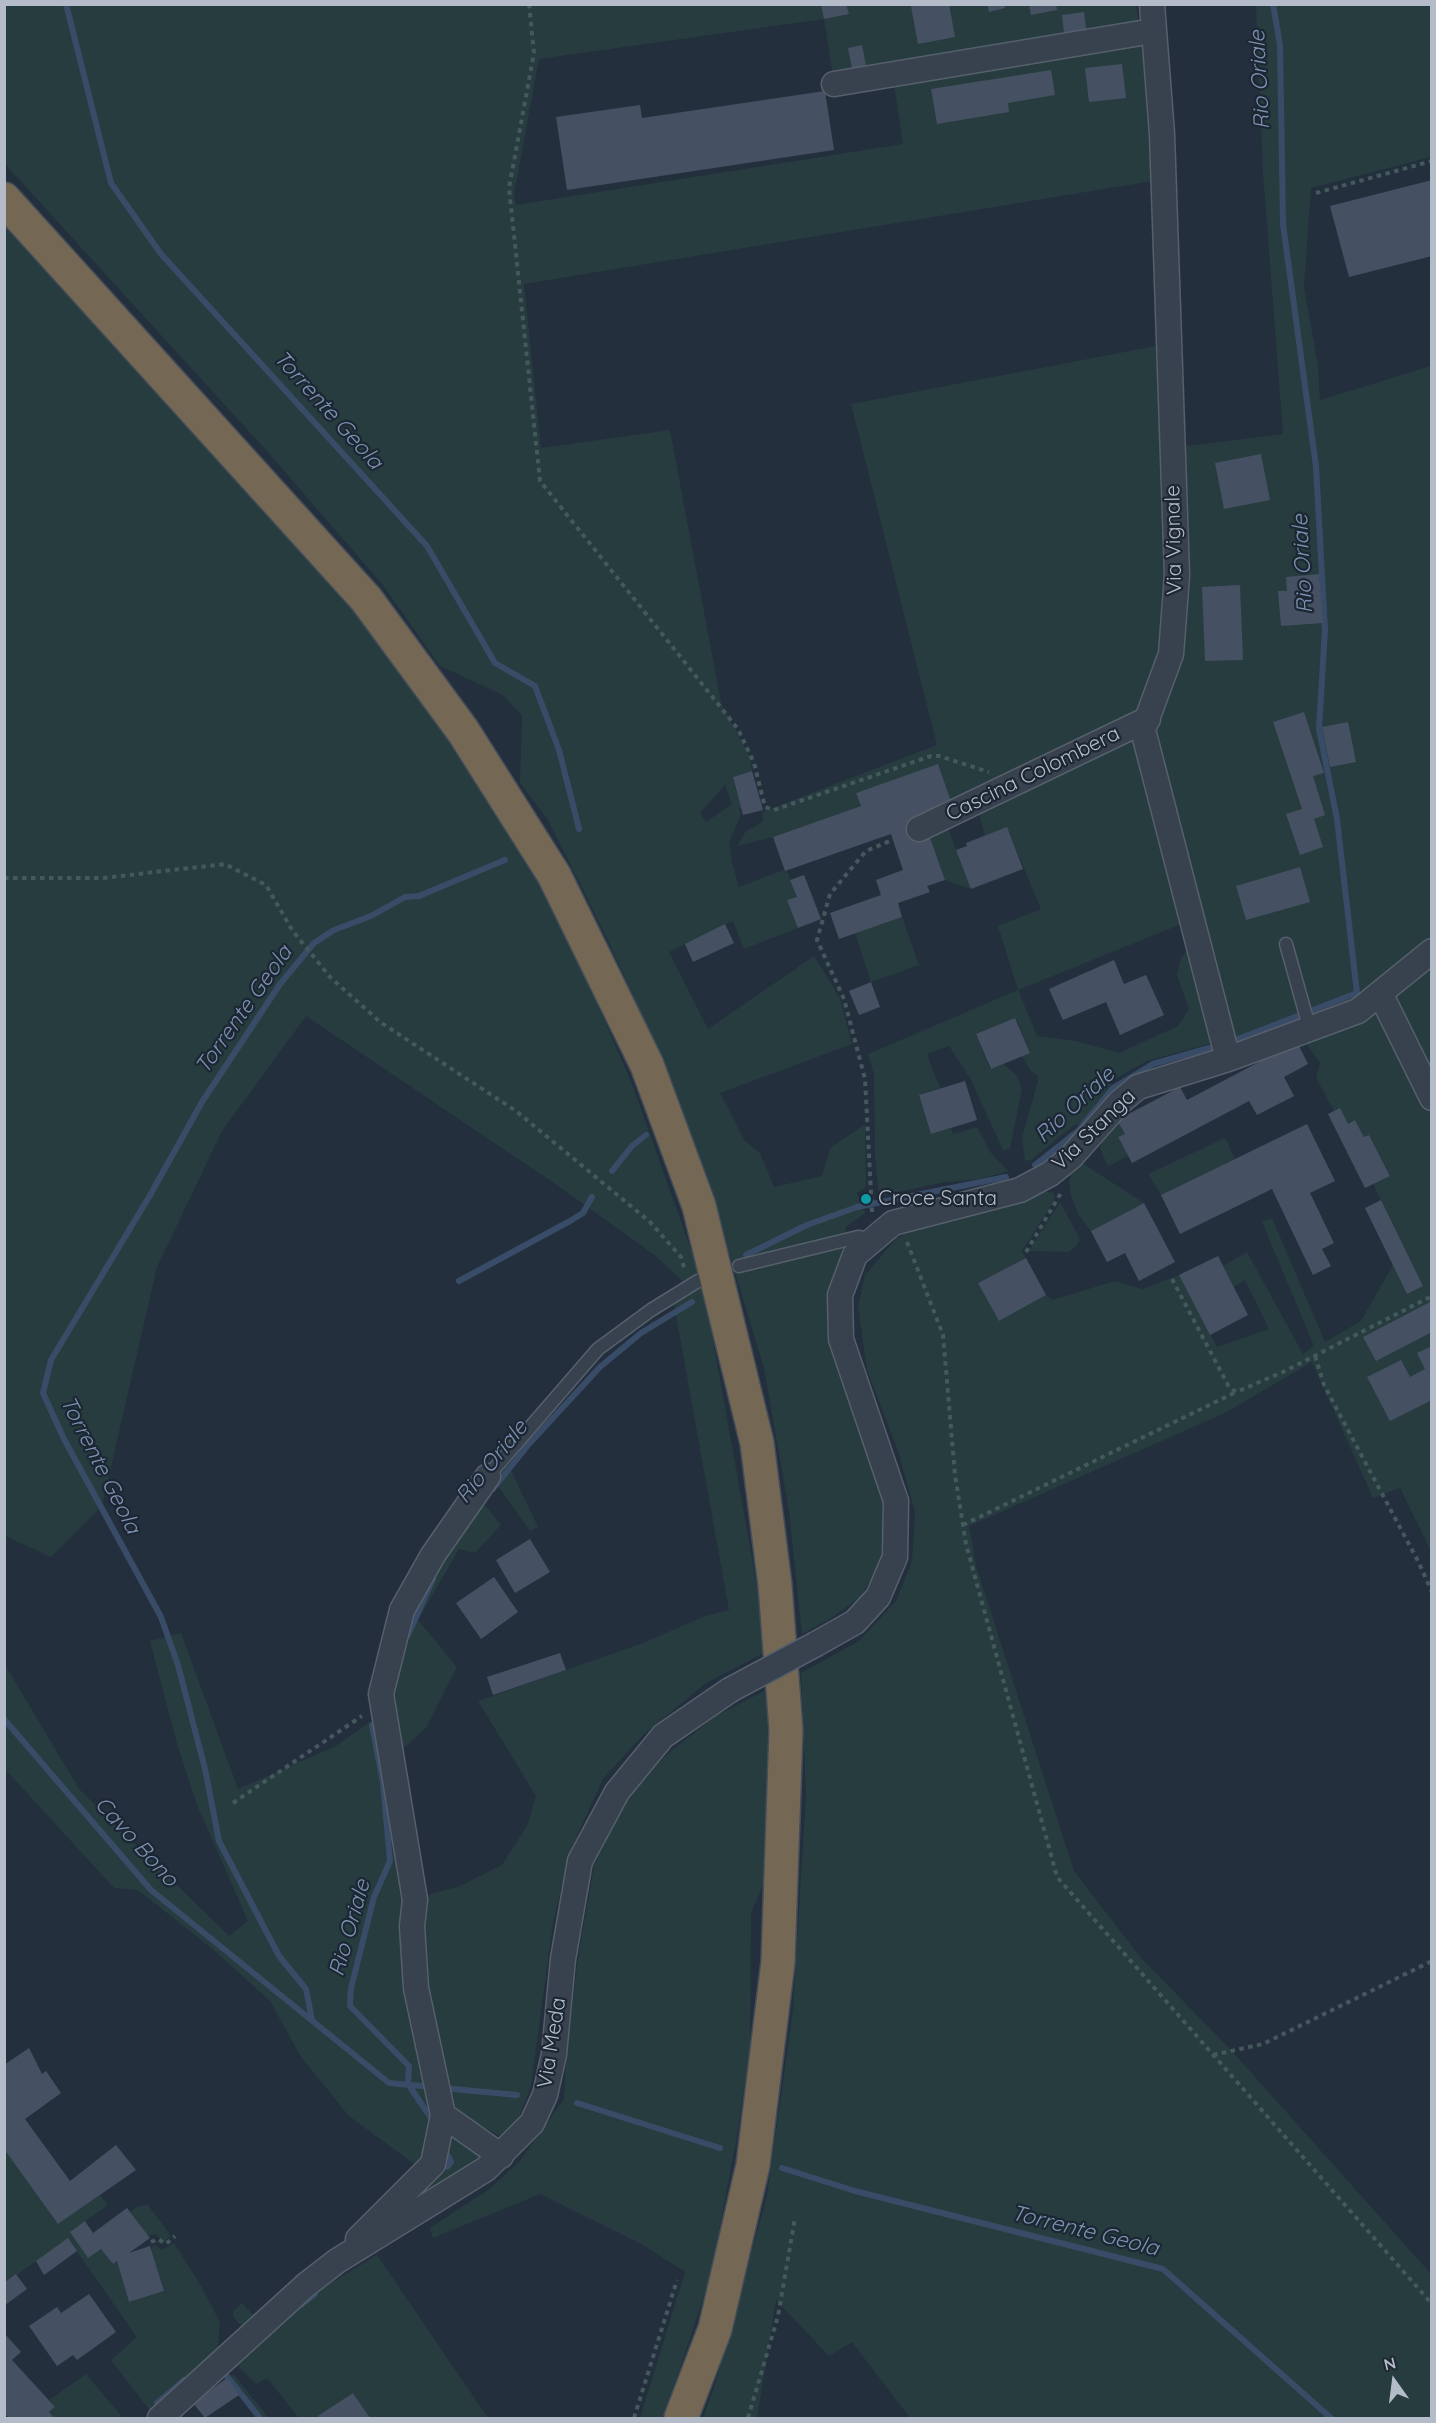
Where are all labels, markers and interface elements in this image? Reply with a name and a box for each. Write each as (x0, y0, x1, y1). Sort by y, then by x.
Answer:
water label: Rio Oriale (1244, 30, 1276, 130)
water label: Torrente Geola (268, 345, 388, 475)
street label: Via Vignale (1160, 485, 1188, 595)
water label: Rio Oriale (1287, 514, 1319, 614)
street label: Cascina Colombera (942, 721, 1124, 827)
water label: Torrente Geola (190, 941, 298, 1079)
water label: Rio Oriale (1030, 1061, 1120, 1149)
street label: Via Stanga (1047, 1084, 1141, 1176)
place label: Croce Santa (878, 1186, 997, 1212)
marker: Croce Santa (859, 1192, 873, 1206)
water label: Torrente Geola (54, 1392, 146, 1538)
water label: Rio Oriale (450, 1415, 534, 1509)
water label: Cavo Bono (89, 1792, 183, 1892)
water label: Rio Oriale (324, 1877, 376, 1979)
street label: Via Meda (532, 1996, 572, 2090)
water label: Torrente Geola (1009, 2200, 1161, 2262)
north arrow (1364, 2351, 1424, 2411)
text: N (1382, 2352, 1398, 2375)

